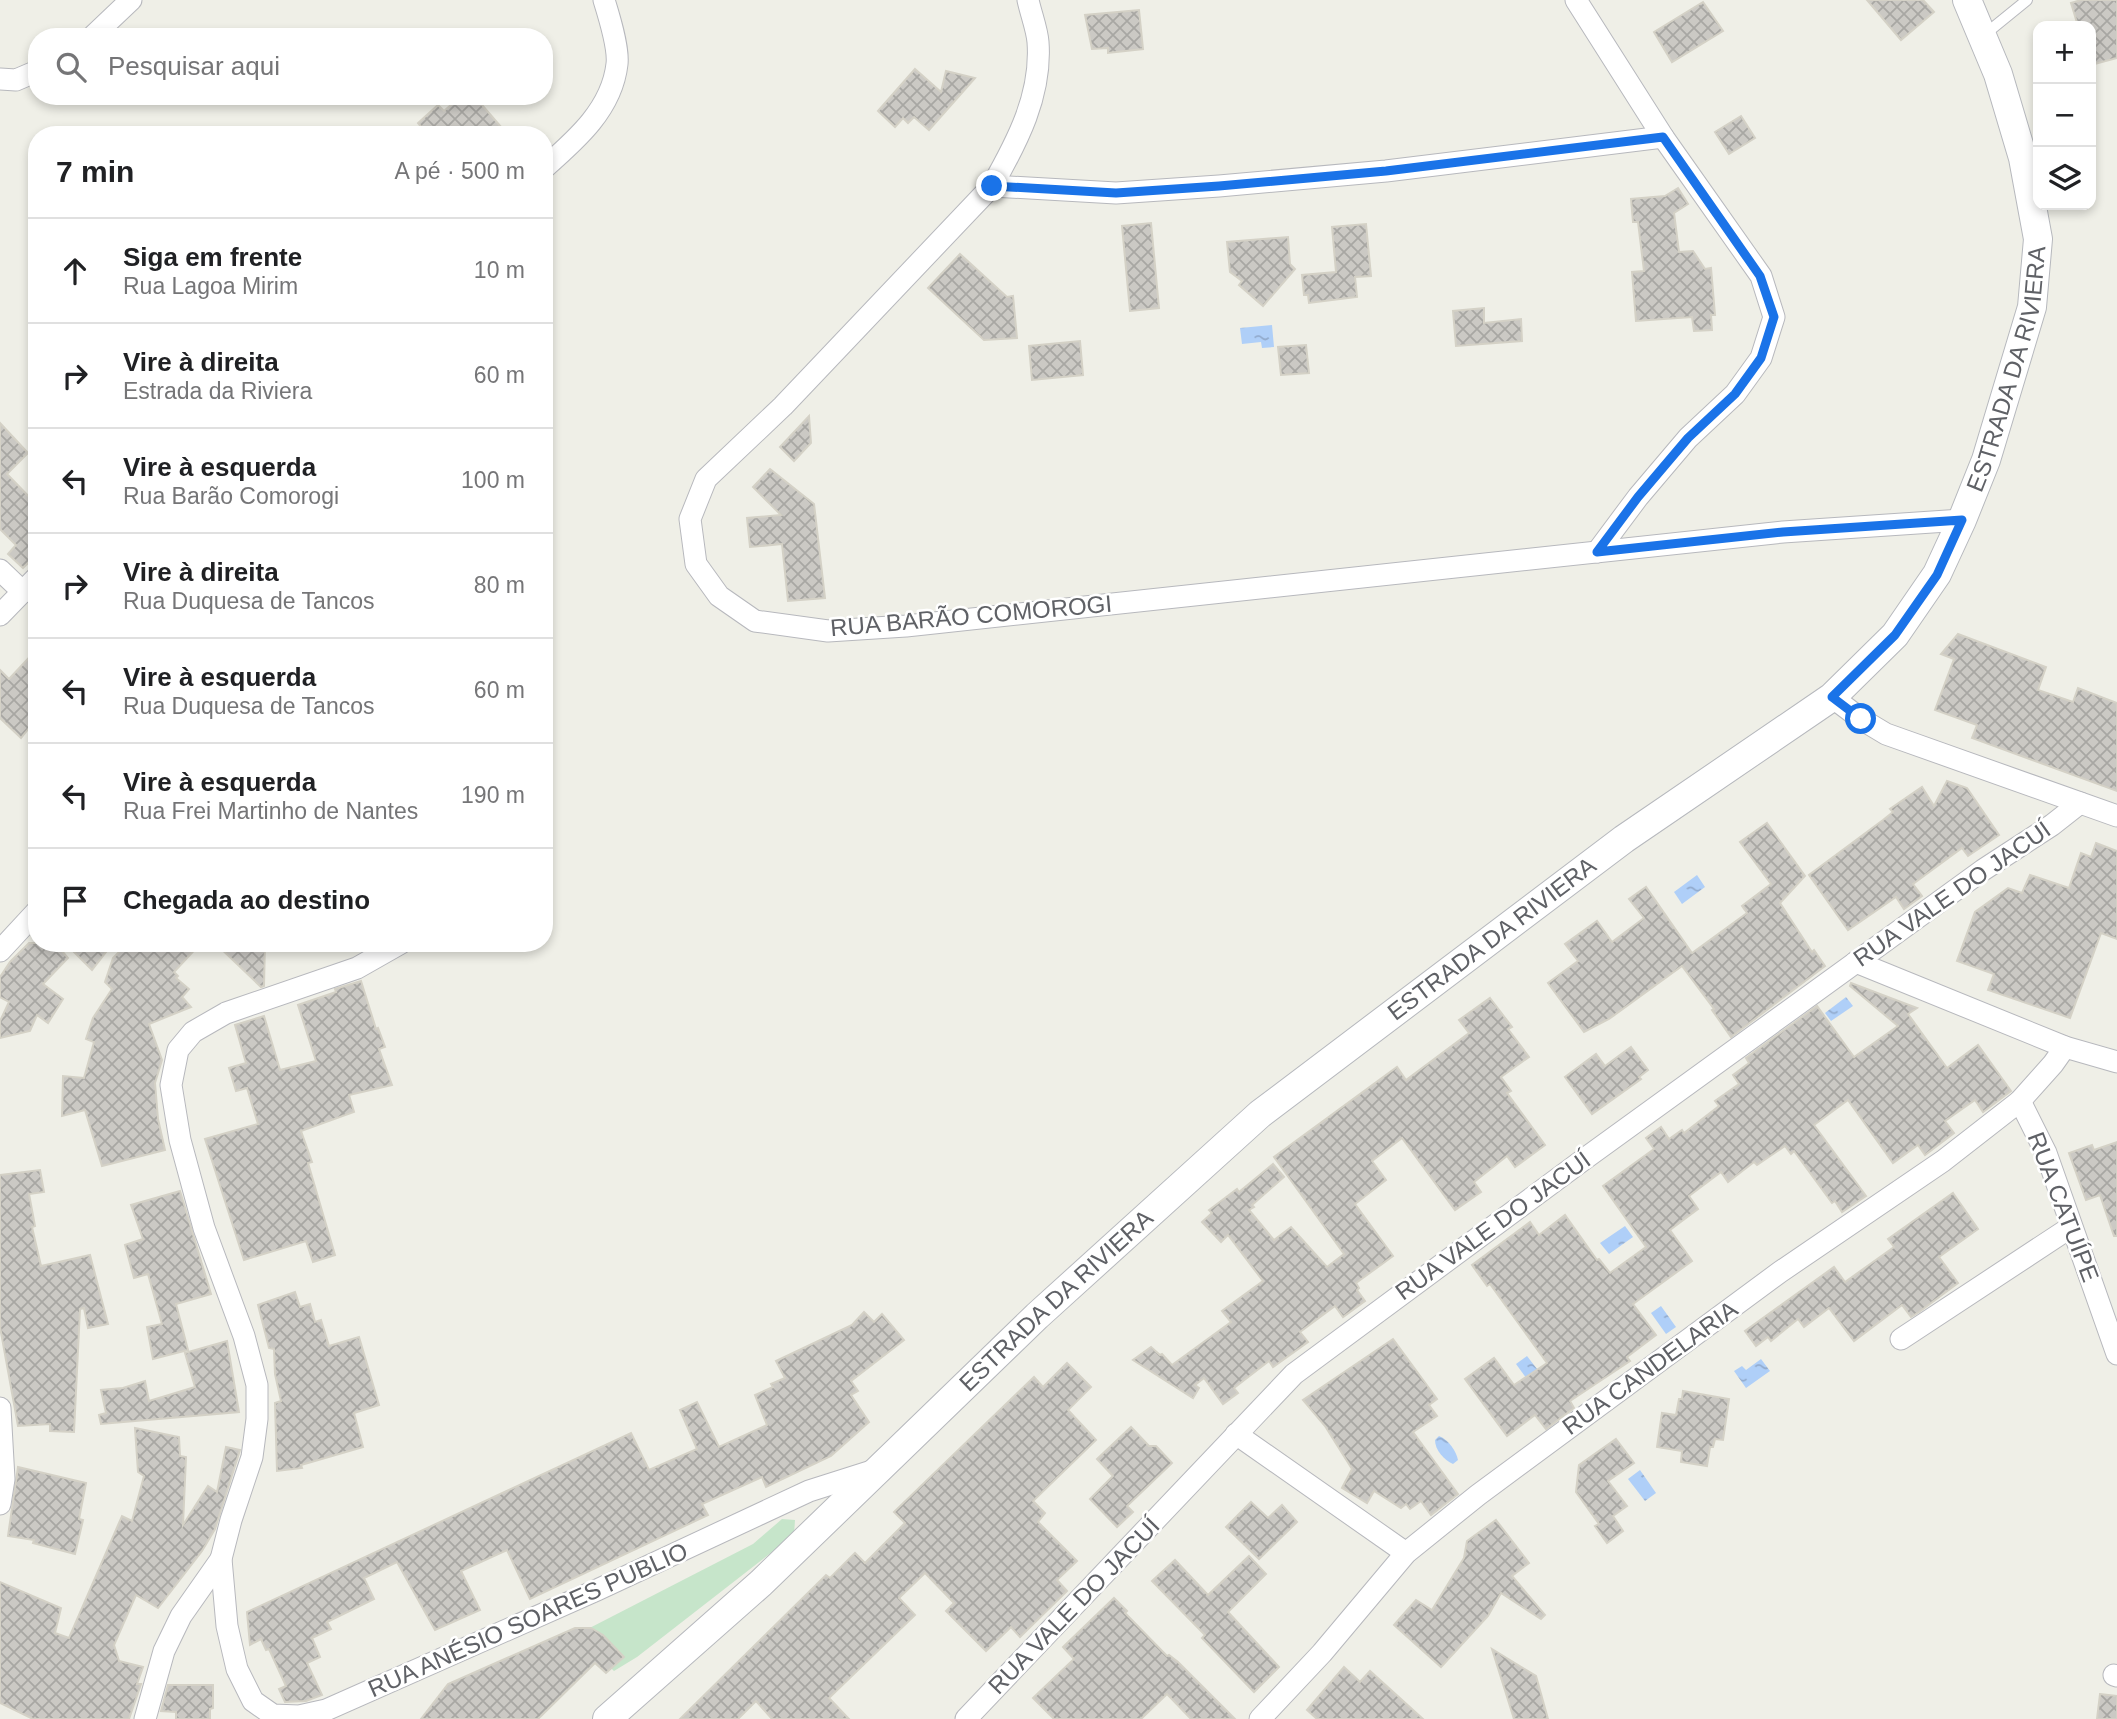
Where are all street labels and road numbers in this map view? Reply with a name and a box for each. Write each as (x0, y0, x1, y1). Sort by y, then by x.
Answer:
street label: ESTRADA DA RIVIERA (1961, 245, 2050, 495)
street label: RUA BARÃO COMOROGI (829, 590, 1113, 641)
street label: RUA VALE DO JACUÍ (1848, 815, 2056, 972)
street label: ESTRADA DA RIVIERA (1382, 851, 1601, 1026)
street label: RUA CATUÍPE (2023, 1128, 2104, 1286)
street label: RUA VALE DO JACUÍ (1390, 1146, 1596, 1305)
street label: ESTRADA DA RIVIERA (954, 1204, 1158, 1396)
street label: RUA CANDELARIA (1557, 1295, 1742, 1440)
street label: RUA VALE DO JACUÍ (983, 1512, 1165, 1699)
street label: RUA ANÉSIO SOARES PUBLIO (364, 1537, 692, 1702)

